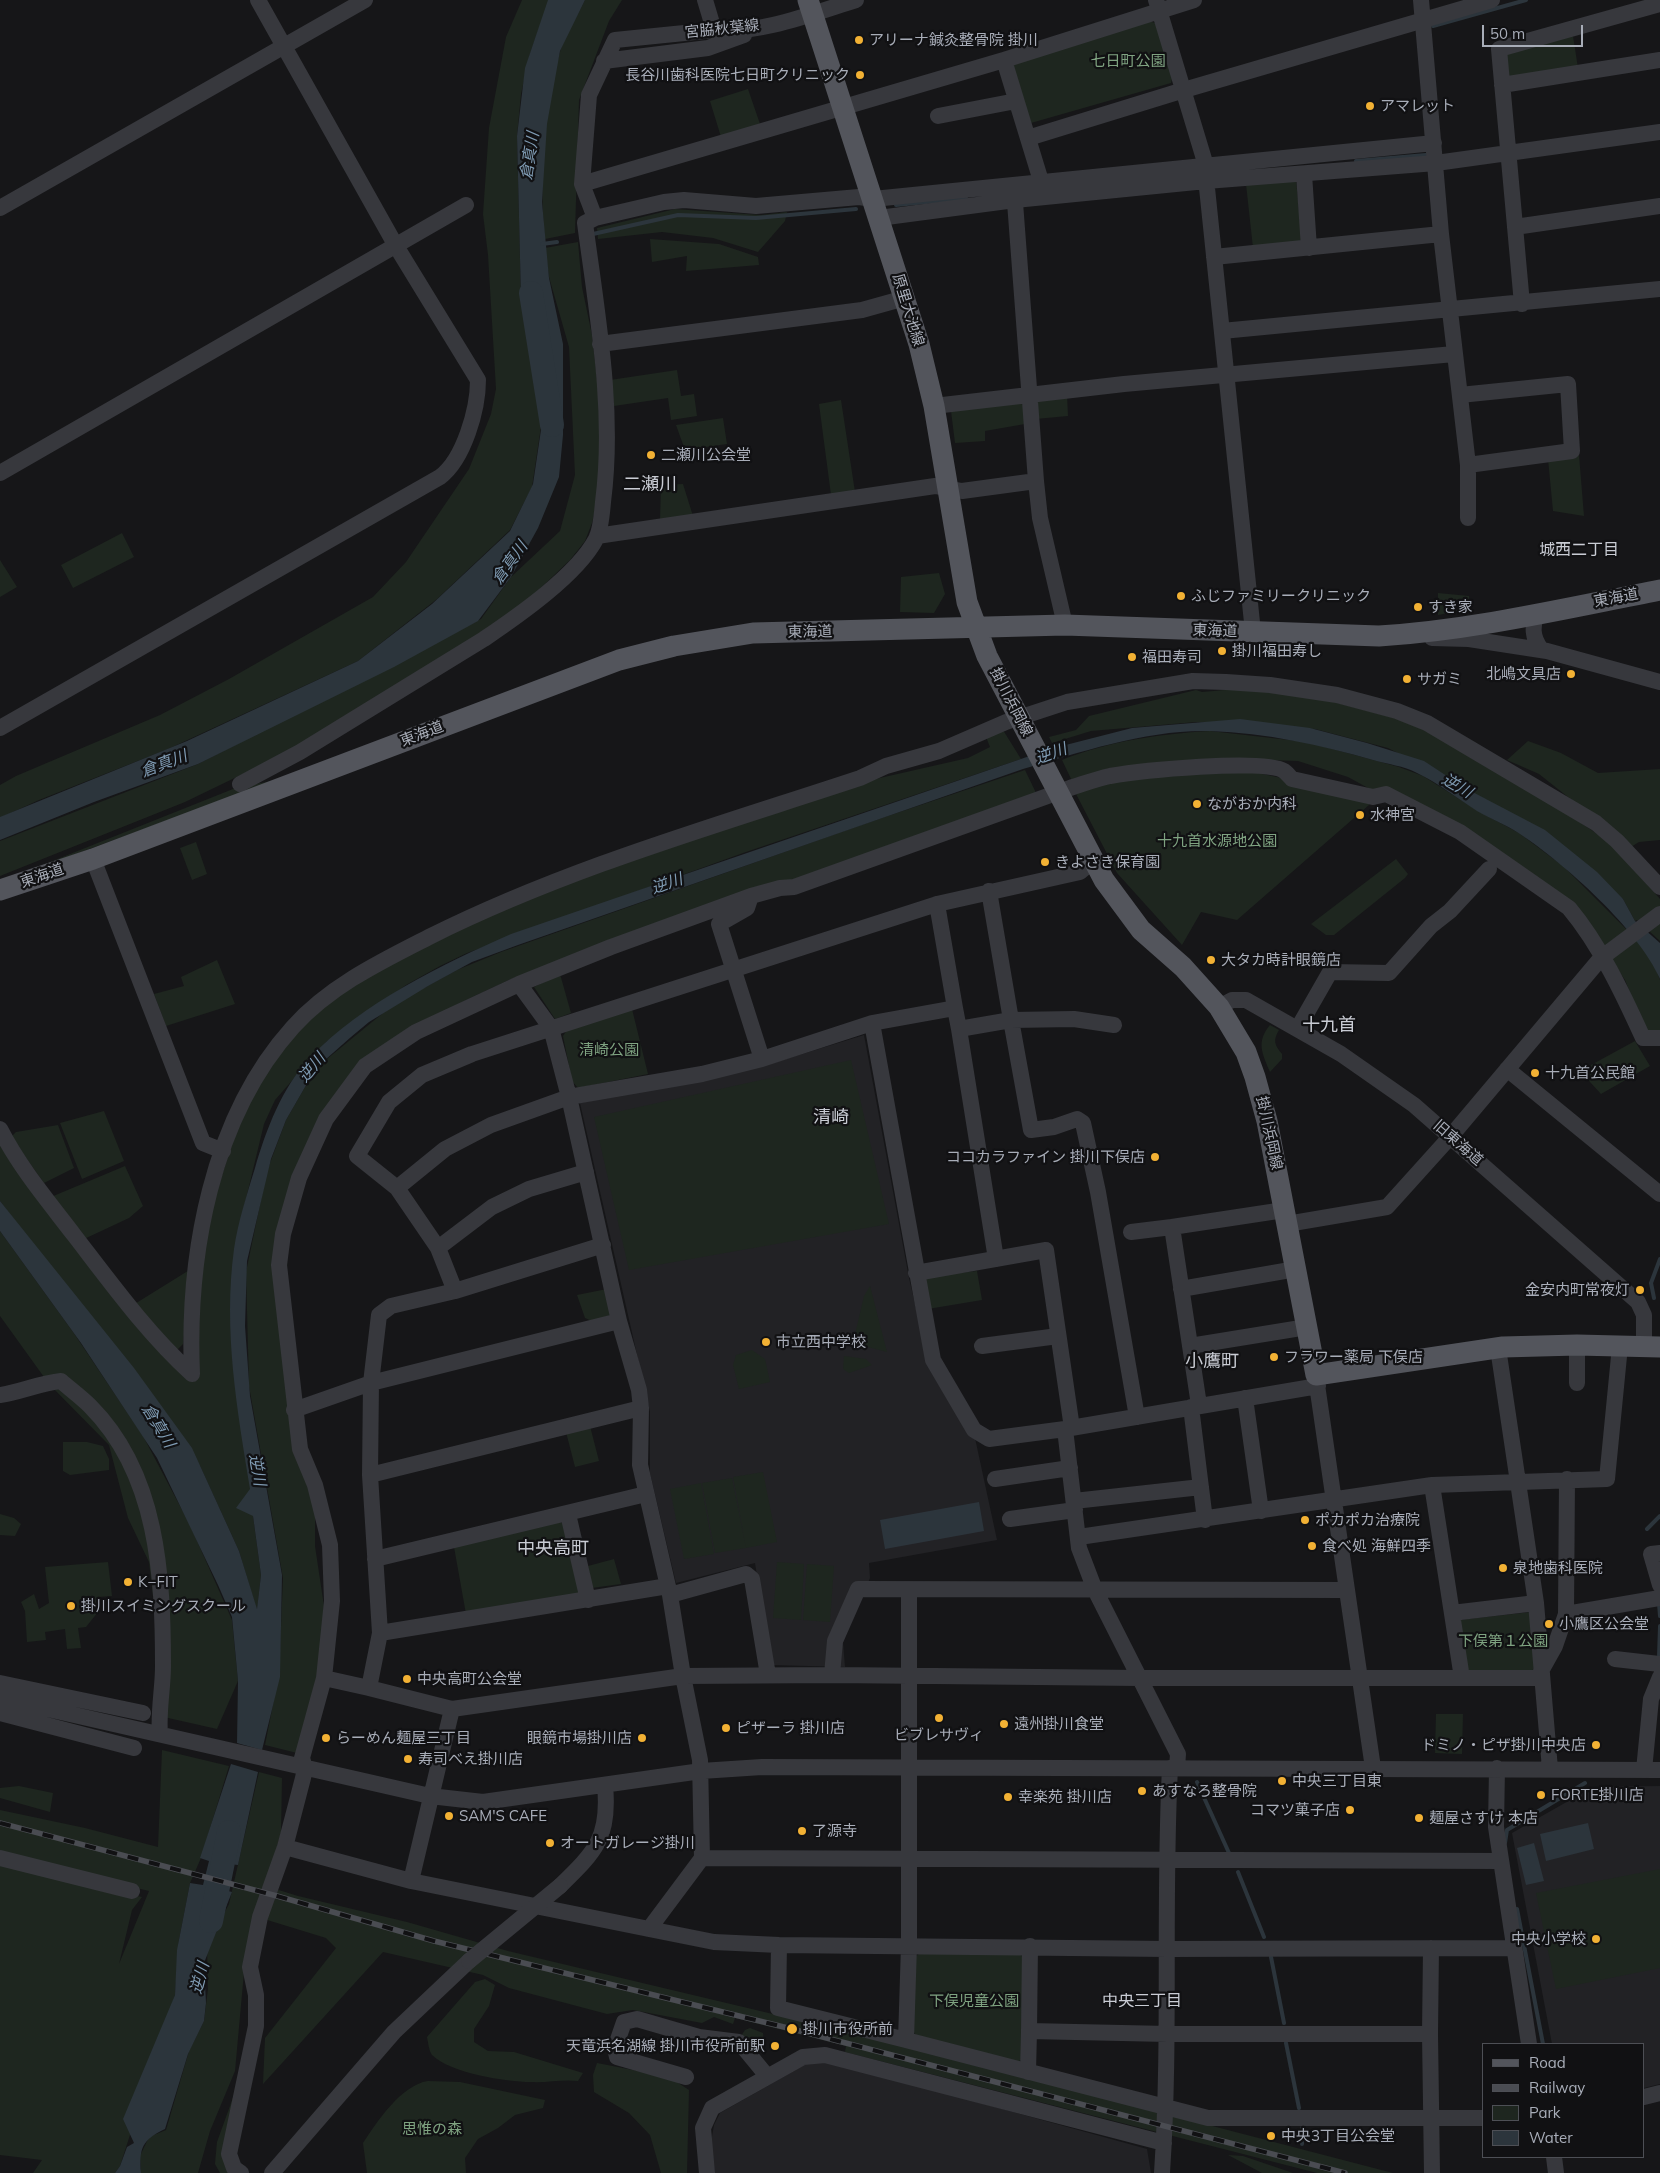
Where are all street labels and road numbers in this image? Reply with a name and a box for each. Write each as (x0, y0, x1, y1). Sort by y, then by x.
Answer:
street label: 宮脇秋葉線 (684, 16, 760, 42)
street label: 原里大池線 (888, 272, 928, 348)
street label: 東海道 (1592, 585, 1640, 611)
street label: 東海道 (1192, 621, 1238, 641)
street label: 東海道 (787, 623, 833, 641)
street label: 掛川浜岡線 (986, 665, 1036, 739)
street label: 東海道 (398, 718, 446, 750)
street label: 東海道 (18, 860, 66, 892)
street label: 掛川浜岡線 (1252, 1094, 1286, 1172)
street label: 旧東海道 (1429, 1117, 1487, 1169)

